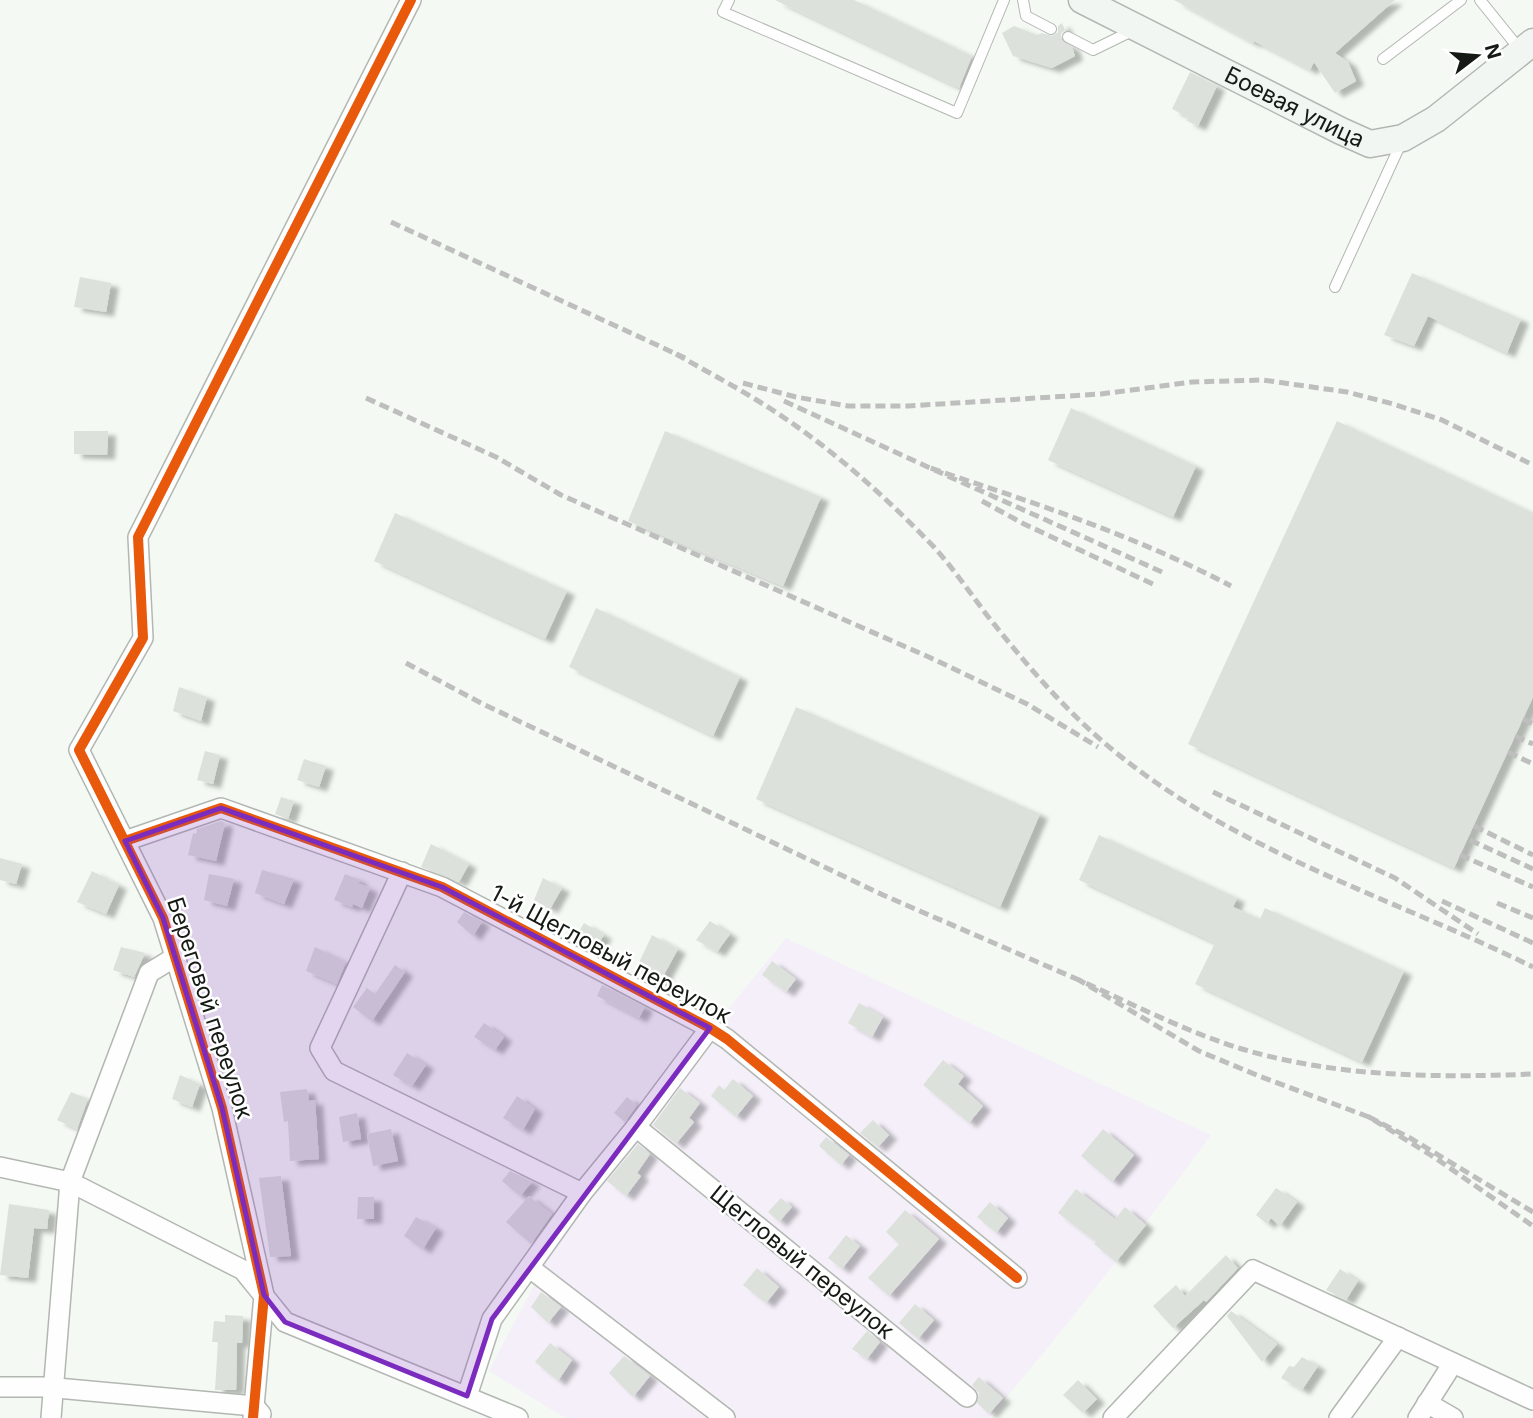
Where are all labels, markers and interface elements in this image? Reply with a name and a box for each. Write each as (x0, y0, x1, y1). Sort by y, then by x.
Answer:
north arrow (1442, 21, 1512, 91)
text: N (1480, 41, 1506, 62)
street label: Боевая улица (1220, 60, 1369, 154)
street label: 1-й Щегловый переулок (486, 879, 736, 1030)
street label: Береговой переулок (161, 894, 259, 1123)
street label: Щегловый переулок (705, 1179, 900, 1345)

